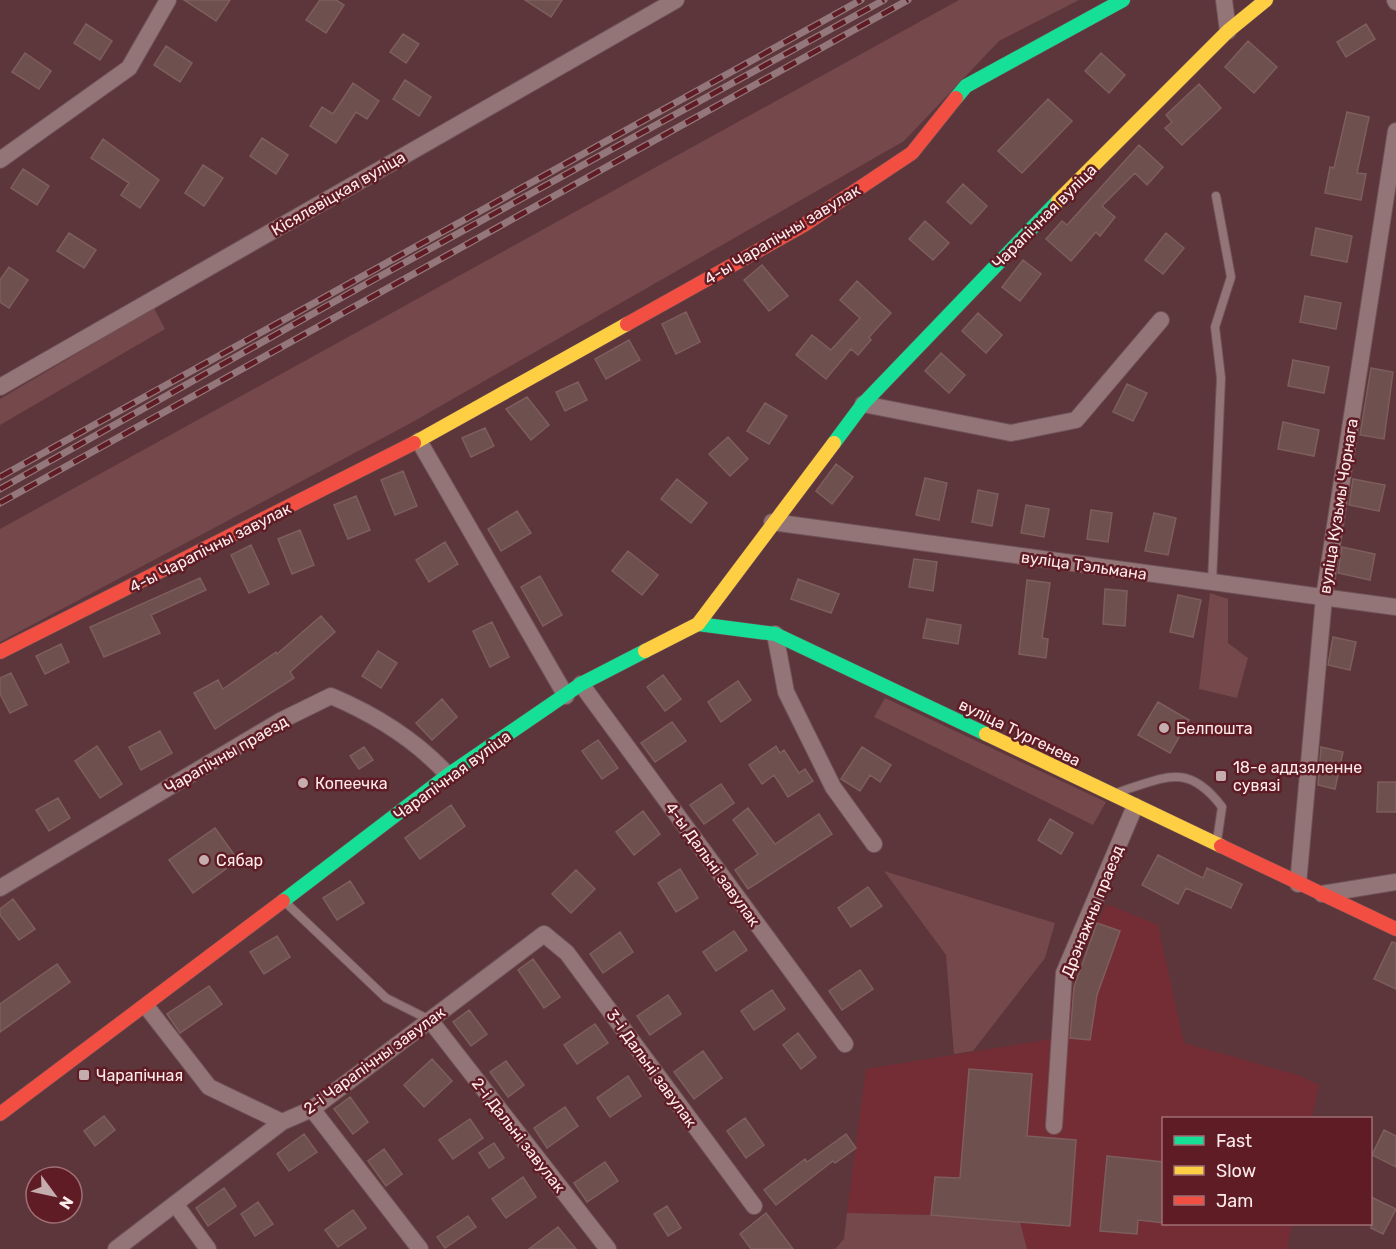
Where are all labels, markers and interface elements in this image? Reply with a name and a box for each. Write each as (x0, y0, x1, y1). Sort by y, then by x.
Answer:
street label: Кісялевіцкая вуліца (268, 147, 409, 240)
street label: Чарапічная вуліца (988, 160, 1101, 273)
street label: 4-ы Чарапічны завулак (701, 180, 864, 289)
street label: вуліца Кузьмы Чорнага (1315, 417, 1362, 595)
street label: 4-ы Чарапічны завулак (126, 498, 295, 596)
street label: вуліца Тэльмана (1020, 547, 1148, 584)
street label: вуліца Тургенева (956, 695, 1084, 770)
street label: Чарапічны праезд (161, 711, 292, 798)
place label: Белпошта (1176, 719, 1253, 738)
marker: Белпошта (1157, 721, 1171, 735)
street label: Чарапічная вуліца (390, 727, 515, 824)
place label: 18-е аддзяленне сувязі (1233, 758, 1362, 795)
marker: 18-е аддзяленне сувязі (1214, 769, 1228, 783)
place label: Копеечка (315, 774, 388, 793)
marker: Копеечка (296, 776, 310, 790)
street label: 4-ы Дальні завулак (661, 798, 764, 930)
street label: Дрэнажны праезд (1057, 842, 1128, 980)
place label: Сябар (216, 851, 263, 870)
marker: Сябар (197, 853, 211, 867)
street label: 2-і Чарапічны завулак (300, 1002, 449, 1118)
street label: 3-і Дальні завулак (602, 1006, 701, 1131)
place label: Чарапічная (96, 1066, 183, 1085)
marker: Чарапічная (77, 1068, 91, 1082)
street label: 2-і Дальні завулак (468, 1074, 570, 1197)
legend (1162, 1117, 1372, 1225)
text: Fast (1216, 1130, 1252, 1152)
text: Slow (1216, 1160, 1256, 1182)
north arrow (24, 1165, 84, 1225)
text: Jam (1216, 1190, 1253, 1212)
text: N (55, 1193, 77, 1213)

